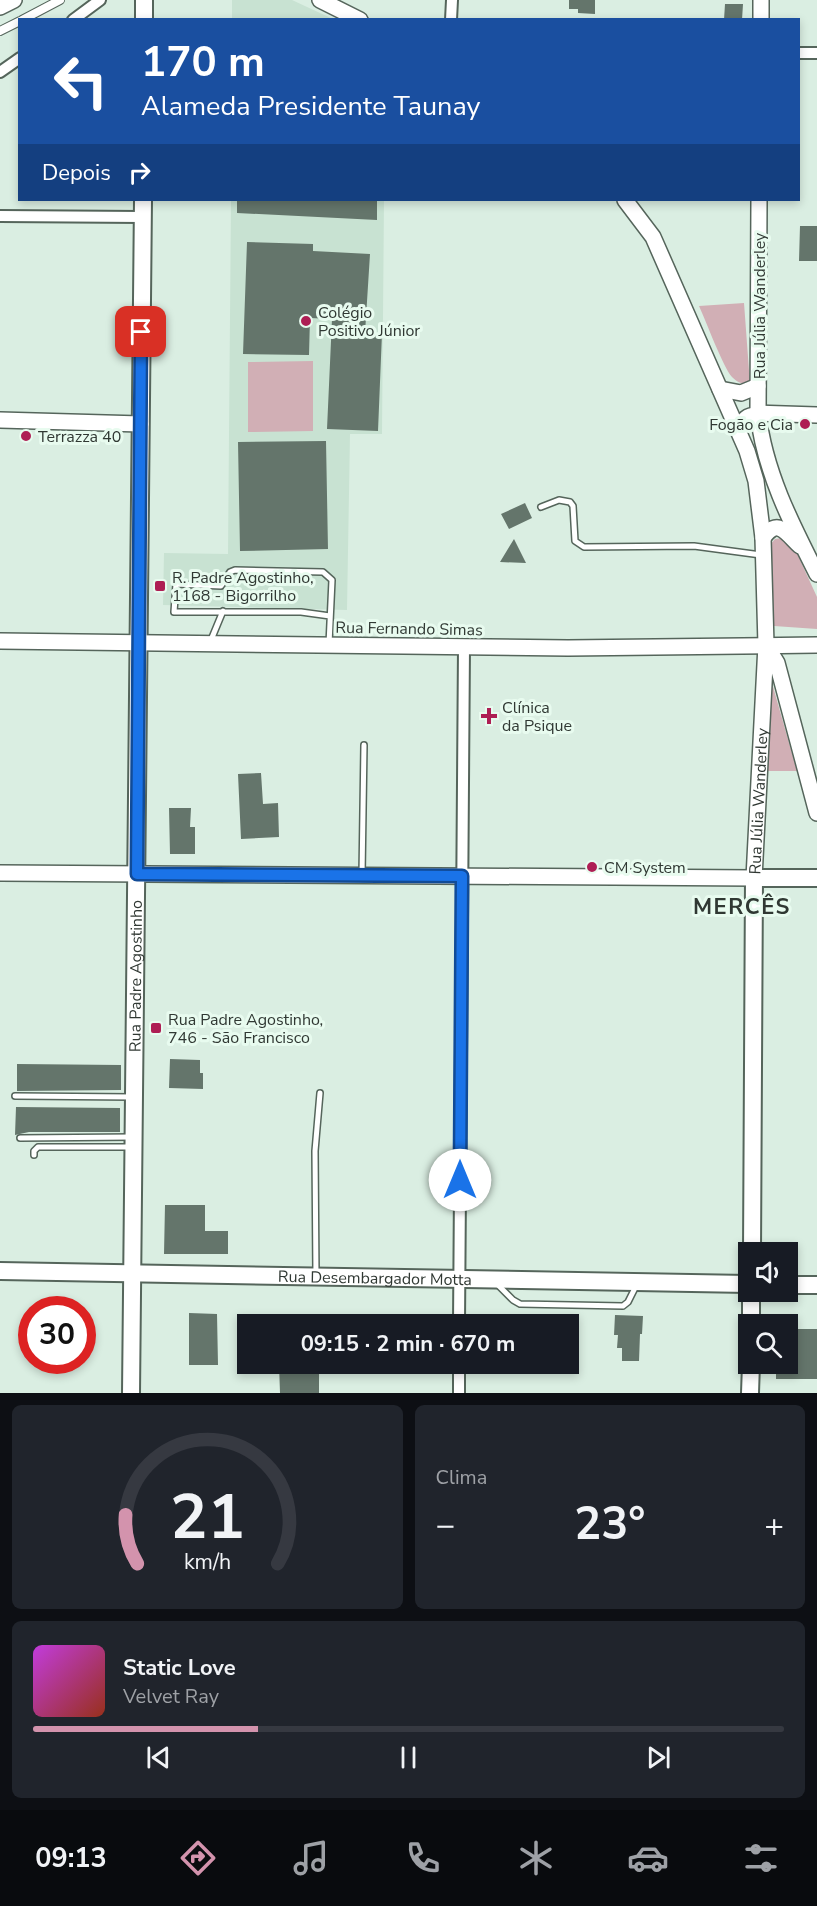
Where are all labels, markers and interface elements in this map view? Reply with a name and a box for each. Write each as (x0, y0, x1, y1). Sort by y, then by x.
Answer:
text: 170 m (141, 34, 265, 91)
icon: left (42, 42, 120, 120)
text: Alameda Presidente Taunay (141, 88, 480, 125)
icon: right (123, 156, 156, 189)
text: Depois (42, 158, 111, 188)
street label: Rua Júlia Wanderley (749, 232, 771, 379)
place label: Colégio Positivo Júnior (318, 302, 420, 342)
pin (115, 306, 166, 357)
marker: Colégio Positivo Júnior (299, 314, 313, 328)
icon: arrive (124, 315, 157, 348)
place label: Fogão e Cia (709, 414, 793, 436)
marker: Fogão e Cia (798, 417, 812, 431)
place label: Terrazza 40 (38, 426, 121, 448)
marker: Terrazza 40 (19, 429, 33, 443)
place label: R. Padre Agostinho, 1168 - Bigorrilho (172, 567, 314, 607)
marker: R. Padre Agostinho, 1168 - Bigorrilho (153, 579, 167, 593)
street label: Rua Fernando Simas (335, 617, 483, 641)
place label: Clínica da Psique (502, 697, 572, 737)
marker: Clínica da Psique (480, 707, 498, 725)
street label: Rua Júlia Wanderley (744, 727, 774, 875)
place label: CM System (604, 857, 686, 879)
marker: CM System (585, 860, 599, 874)
district label: MERCÊS (693, 892, 791, 922)
street label: Rua Padre Agostinho (124, 900, 148, 1052)
place label: Rua Padre Agostinho, 746 - São Francisco (168, 1009, 323, 1049)
marker: Rua Padre Agostinho, 746 - São Francisco (149, 1021, 163, 1035)
position arrow (428, 1148, 492, 1212)
map controls (738, 1242, 798, 1374)
button: sound (738, 1242, 798, 1302)
street label: Rua Desembargador Motta (278, 1266, 472, 1291)
speed limit sign: 30 (18, 1296, 96, 1374)
button: search (738, 1314, 798, 1374)
text: 09:15 · 2 min · 670 m (301, 1329, 515, 1359)
text: Clima (436, 1464, 487, 1491)
text: 21 (170, 1475, 245, 1560)
text: 23° (574, 1494, 645, 1555)
text: − (436, 1503, 455, 1548)
text: + (764, 1503, 784, 1548)
text: km/h (184, 1547, 231, 1577)
text: Static Love (123, 1653, 236, 1683)
text: Velvet Ray (123, 1683, 219, 1710)
icon: previous (142, 1741, 175, 1774)
icon: pause (392, 1741, 425, 1774)
icon: next (642, 1741, 675, 1774)
icon: directions (177, 1837, 219, 1879)
icon: music (290, 1837, 332, 1879)
icon: phone (402, 1837, 444, 1879)
icon: climate (515, 1837, 557, 1879)
icon: car (627, 1837, 669, 1879)
icon: filters (740, 1837, 782, 1879)
text: 09:13 (35, 1840, 107, 1877)

